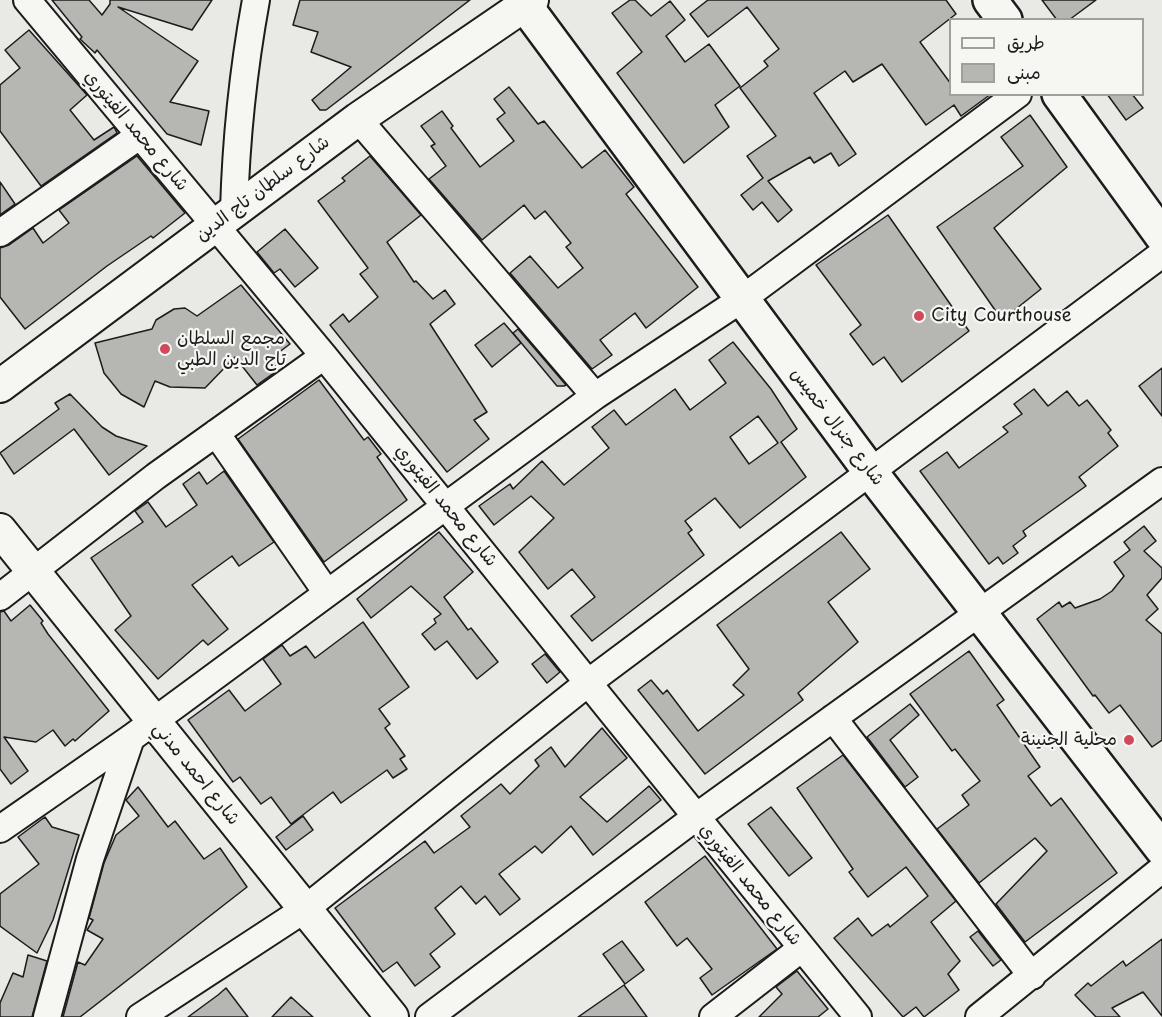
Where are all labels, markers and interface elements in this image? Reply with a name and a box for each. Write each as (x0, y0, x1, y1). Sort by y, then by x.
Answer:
legend (949, 18, 1144, 96)
text: طريق (1007, 28, 1045, 55)
text: مبنى (1007, 58, 1041, 85)
street label: شارع محمد الفيتوري (79, 66, 193, 196)
street label: شارع سلطان تاج الدين (192, 132, 334, 246)
place label: City Courthouse (931, 305, 1071, 327)
marker: City Courthouse (912, 309, 926, 323)
place label: مجمع السلطان تاج الدين الطبي (177, 328, 286, 370)
marker: مجمع السلطان تاج الدين الطبي (158, 342, 172, 356)
street label: شارع جنرال خميس (786, 364, 888, 490)
street label: شارع محمد الفيتوري (390, 441, 502, 571)
street label: شارع احمد مدني (148, 718, 244, 830)
place label: محلية الجنينة (1021, 729, 1117, 751)
marker: محلية الجنينة (1122, 733, 1136, 747)
street label: شارع محمد الفيتوري (694, 820, 806, 950)

